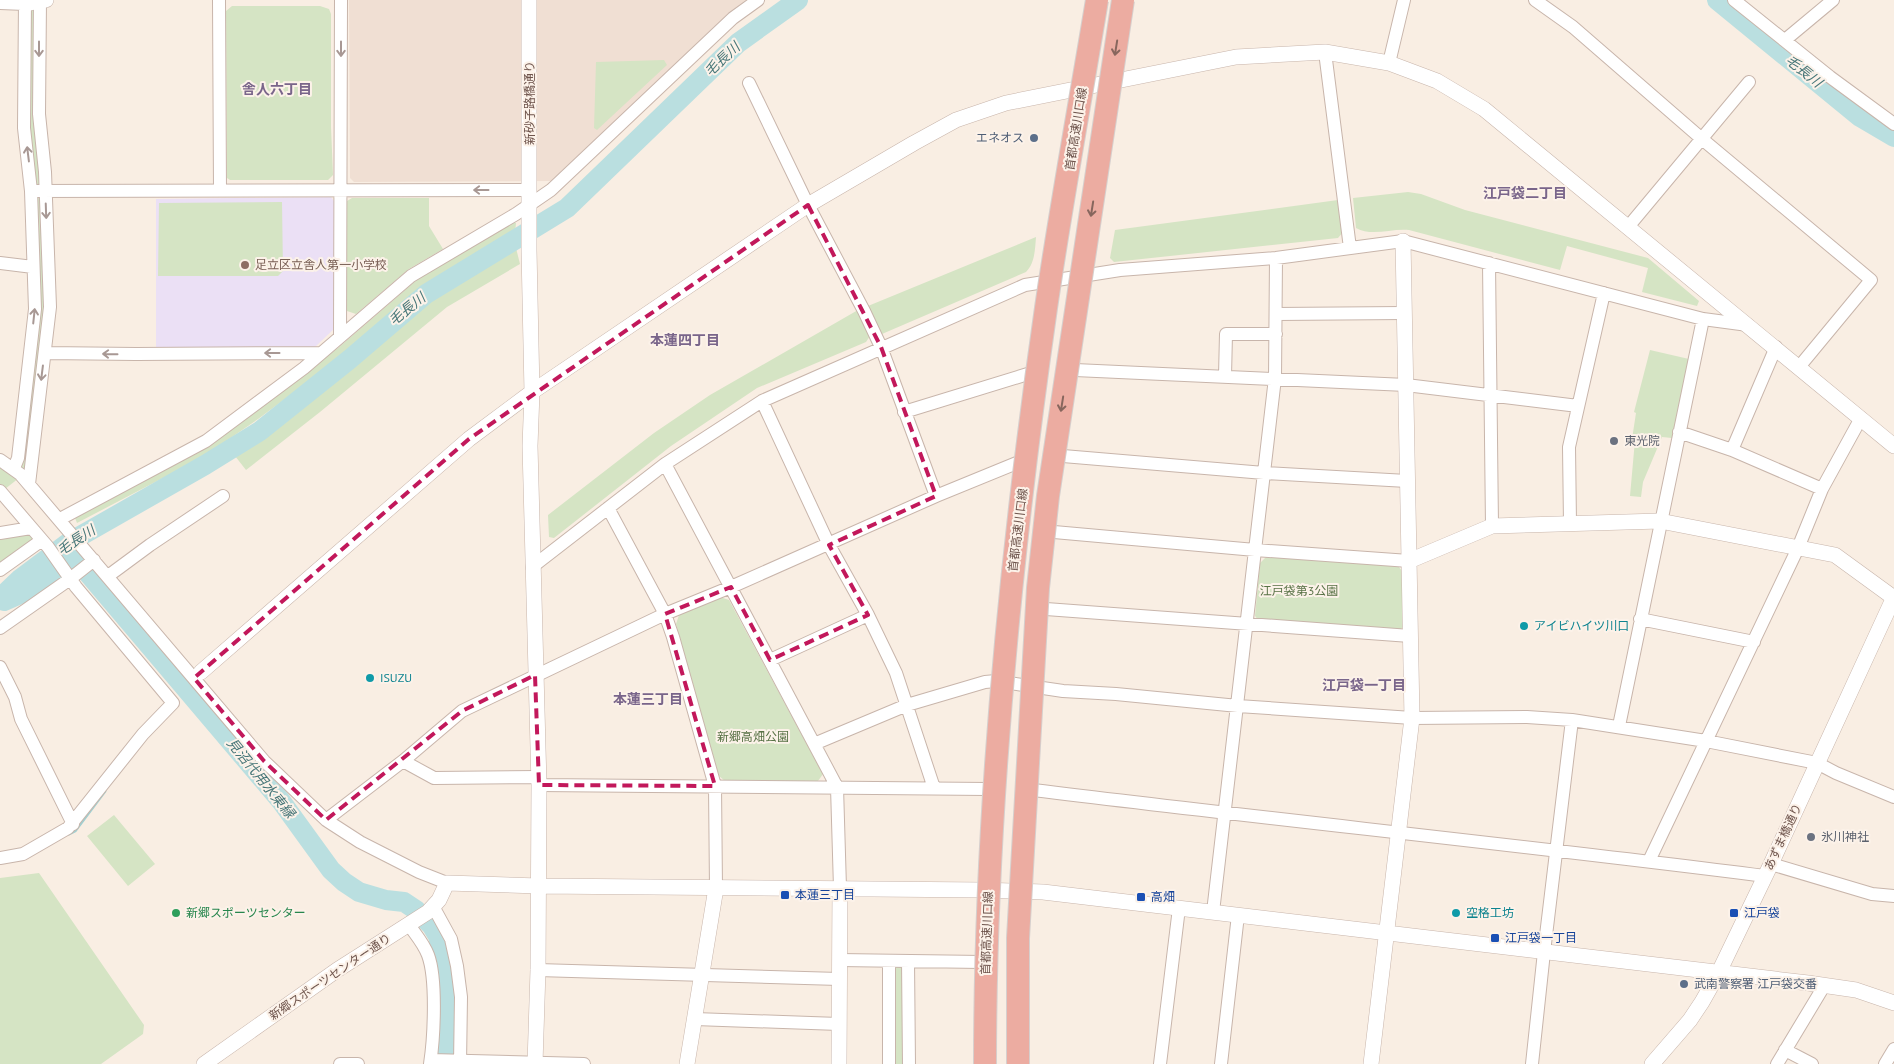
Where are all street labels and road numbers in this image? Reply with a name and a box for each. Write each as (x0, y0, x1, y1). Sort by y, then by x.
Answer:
street label: 新砂子路橋通り (522, 61, 537, 145)
street label: 首都高速川口線 (1062, 86, 1089, 172)
street label: 首都高速川口線 (1005, 487, 1030, 573)
street label: あずま橋通り (1761, 801, 1805, 873)
street label: 首都高速川口線 (978, 891, 995, 975)
street label: 新郷スポーツセンター通り (266, 930, 394, 1023)

